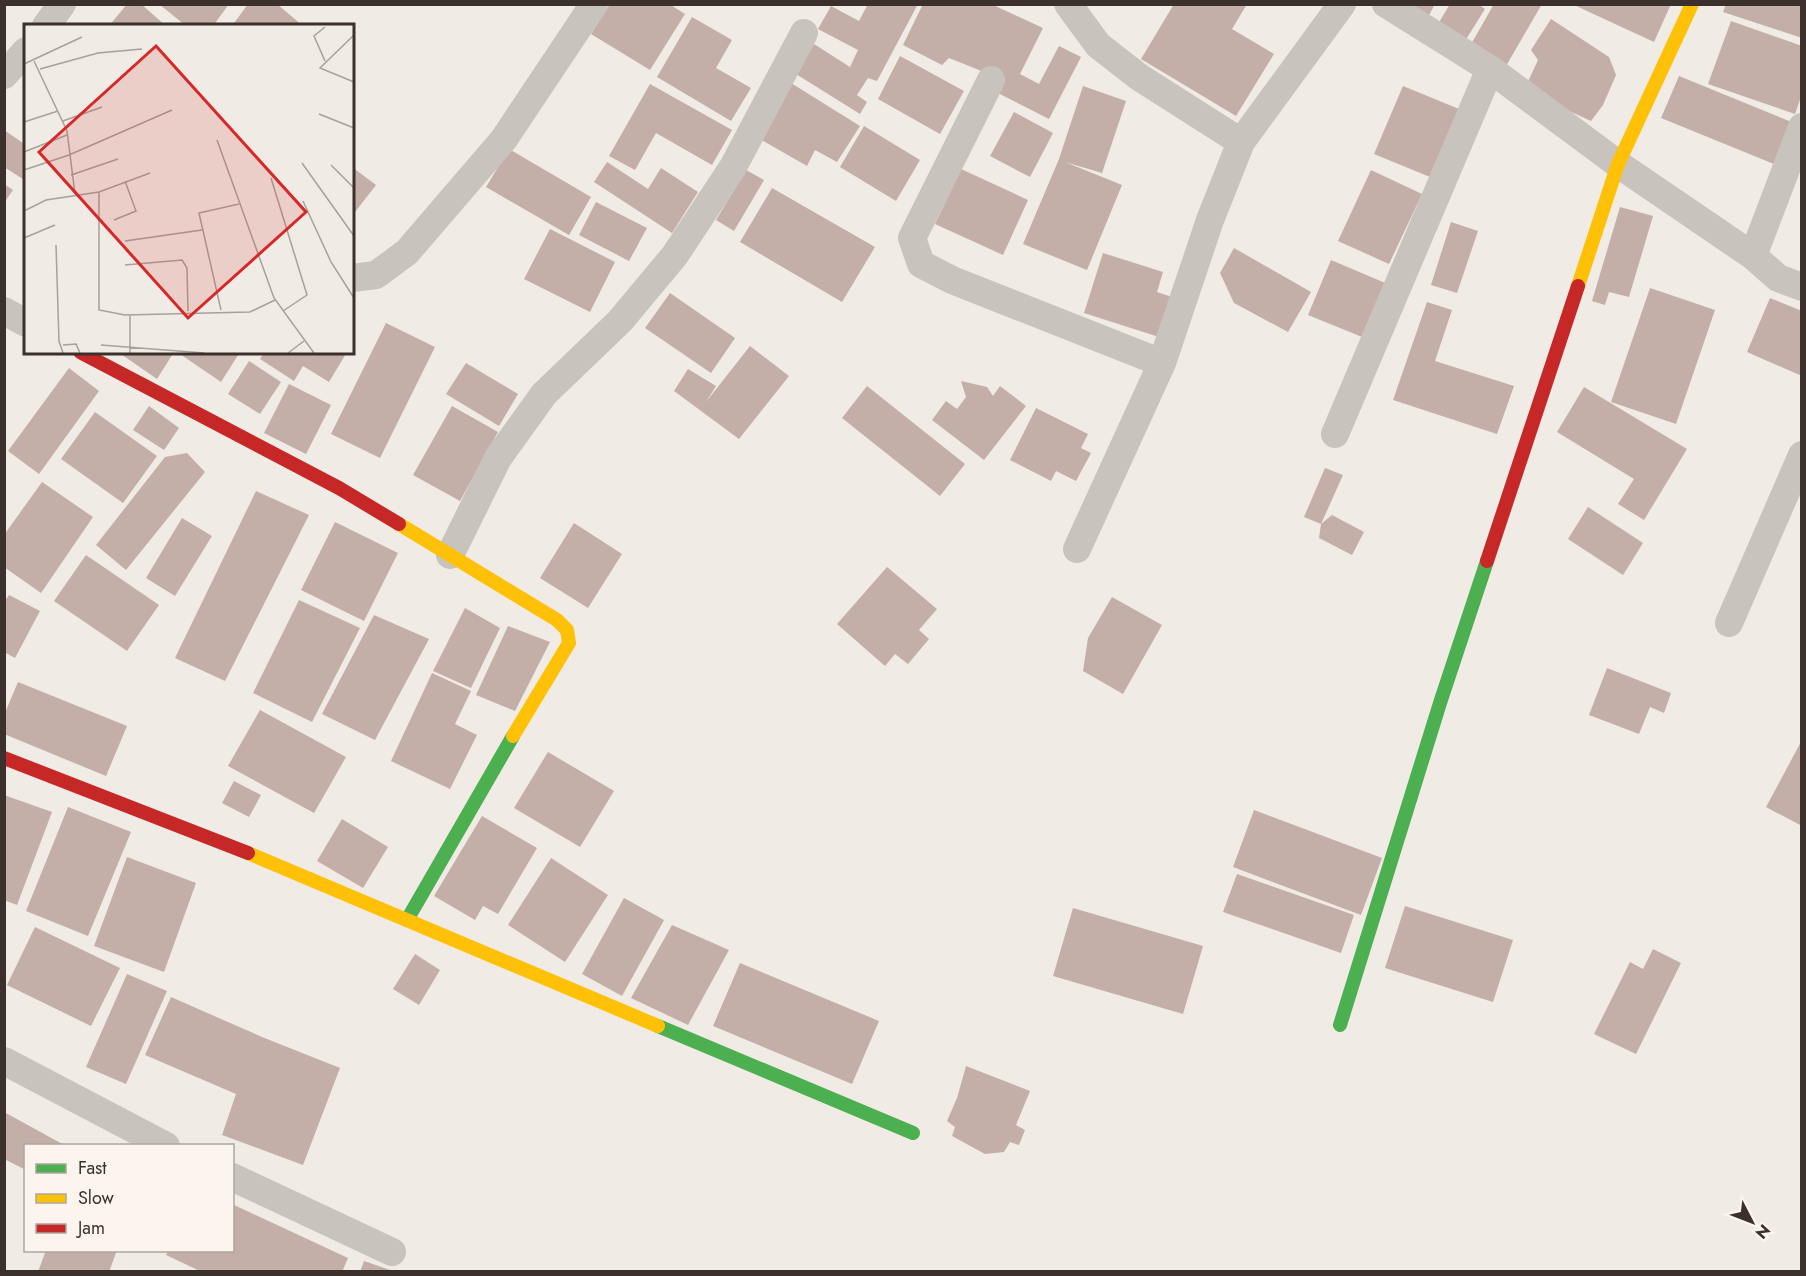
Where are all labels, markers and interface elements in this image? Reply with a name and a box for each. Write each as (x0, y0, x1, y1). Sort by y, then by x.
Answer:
inset map (24, 24, 354, 354)
legend (24, 1144, 234, 1252)
text: Fast (78, 1155, 107, 1181)
text: Slow (78, 1185, 115, 1211)
north arrow (1722, 1192, 1782, 1252)
text: Jam (76, 1215, 105, 1241)
text: N (1750, 1219, 1776, 1244)

